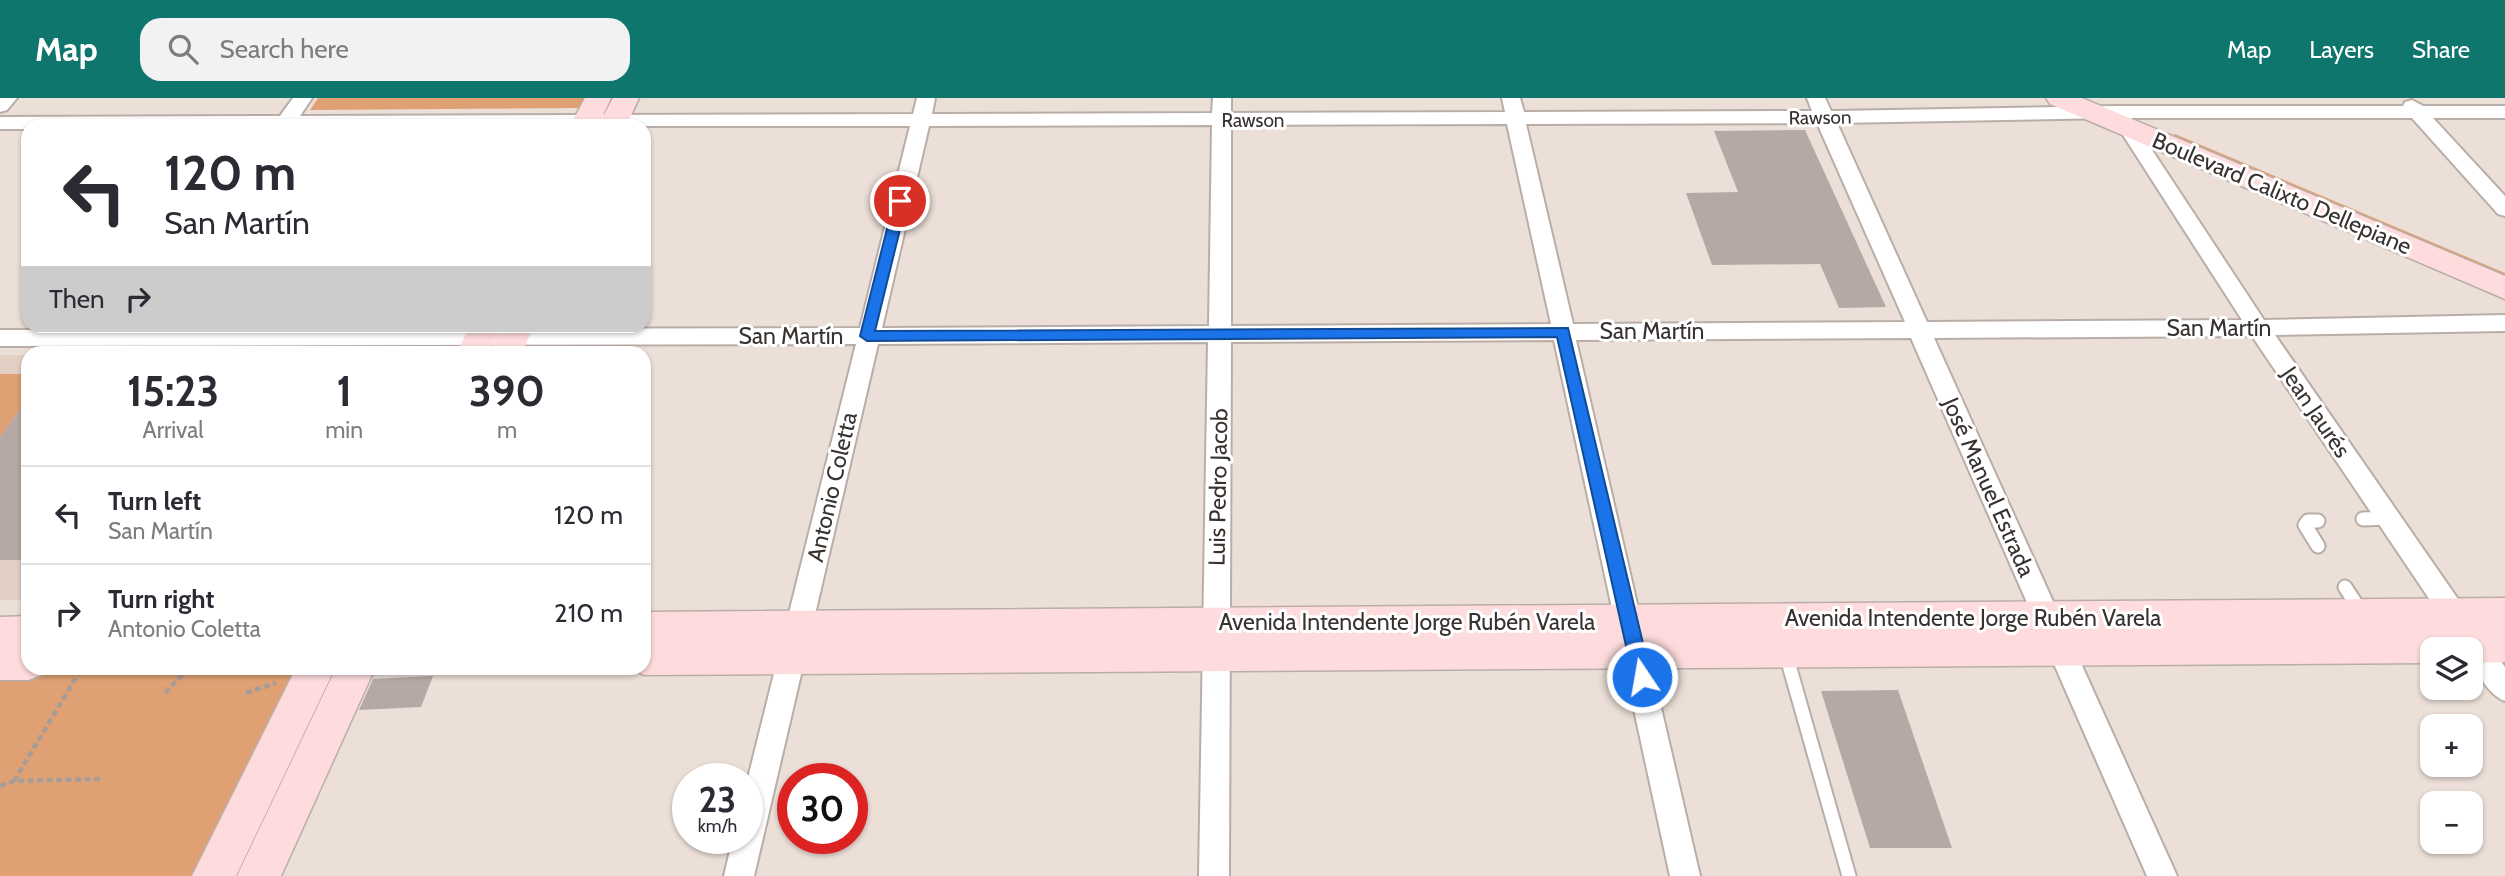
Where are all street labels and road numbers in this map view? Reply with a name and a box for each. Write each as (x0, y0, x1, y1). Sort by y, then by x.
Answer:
street label: Rawson (1788, 105, 1852, 130)
street label: Rawson (1222, 109, 1284, 132)
street label: Boulevard Calixto Dellepiane (2148, 126, 2416, 260)
street label: San Martín (2167, 314, 2271, 342)
street label: San Martín (1600, 317, 1704, 345)
street label: San Martín (739, 322, 843, 350)
street label: Jean Jaurés (2275, 360, 2357, 463)
street label: José Manuel Estrada (1936, 392, 2041, 581)
street label: Luis Pedro Jacob (1203, 408, 1233, 566)
street label: Antonio Coletta (801, 409, 863, 565)
street label: Avenida Intendente Jorge Rubén Varela (1785, 604, 2161, 632)
street label: Avenida Intendente Jorge Rubén Varela (1219, 608, 1595, 636)

